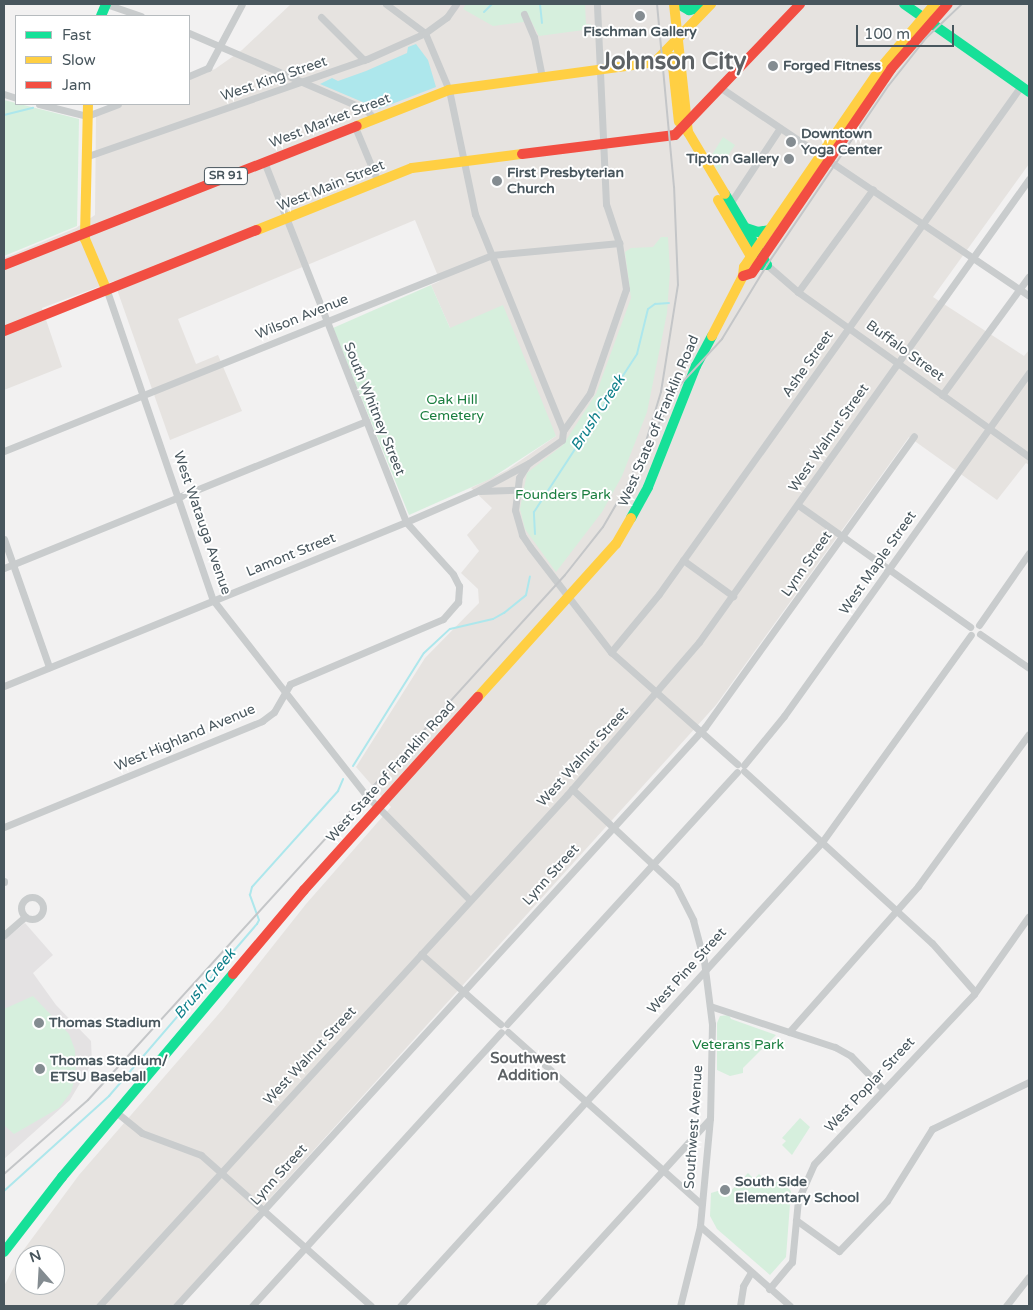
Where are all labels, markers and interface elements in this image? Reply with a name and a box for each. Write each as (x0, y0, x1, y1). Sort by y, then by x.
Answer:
marker: Fischman Gallery (634, 10, 646, 22)
legend (15, 15, 190, 105)
scale bar (858, 15, 956, 47)
place label: Fischman Gallery (583, 24, 697, 40)
text: 100 m (864, 25, 910, 43)
text: Fast (62, 26, 91, 44)
district label: Johnson City (600, 48, 746, 76)
text: Slow (62, 51, 96, 69)
street label: West King Street (219, 53, 329, 105)
place label: Forged Fitness (783, 58, 881, 74)
marker: Forged Fitness (767, 60, 779, 72)
text: Jam (62, 76, 91, 94)
street label: West Market Street (267, 90, 393, 152)
place label: Downtown Yoga Center (801, 126, 882, 158)
marker: Downtown Yoga Center (785, 136, 797, 148)
place label: Tipton Gallery (686, 151, 779, 167)
marker: Tipton Gallery (783, 153, 795, 165)
street label: West Main Street (275, 157, 387, 215)
place label: First Presbyterian Church (507, 165, 624, 198)
road number: SR 91 (204, 167, 248, 186)
marker: First Presbyterian Church (491, 175, 503, 187)
street label: Wilson Avenue (253, 291, 351, 343)
street label: Buffalo Street (863, 317, 947, 385)
street label: Ashe Street (779, 328, 837, 400)
street label: West State of Franklin Road (615, 333, 703, 509)
street label: South Whitney Street (340, 340, 408, 478)
water label: Brush Creek (567, 372, 629, 454)
street label: West Walnut Street (785, 381, 873, 495)
park label: Oak Hill Cemetery (420, 392, 484, 424)
street label: West Watauga Avenue (170, 449, 234, 597)
park label: Founders Park (515, 487, 611, 503)
street label: West Maple Street (836, 508, 920, 618)
street label: Lynn Street (778, 528, 836, 600)
street label: Lamont Street (244, 529, 338, 581)
street label: West State of Franklin Road (323, 698, 459, 846)
street label: West Highland Avenue (112, 701, 258, 775)
street label: West Walnut Street (534, 704, 632, 810)
street label: Lynn Street (519, 841, 583, 909)
street label: West Pine Street (644, 925, 730, 1017)
water label: Brush Creek (170, 945, 240, 1023)
street label: West Walnut Street (260, 1003, 360, 1109)
place label: Thomas Stadium (49, 1015, 161, 1031)
marker: Thomas Stadium (33, 1017, 45, 1029)
street label: West Poplar Street (822, 1034, 918, 1136)
park label: Veterans Park (692, 1037, 784, 1053)
district label: Southwest Addition (490, 1049, 566, 1084)
place label: Thomas Stadium/ ETSU Baseball (50, 1053, 168, 1086)
marker: Thomas Stadium/ ETSU Baseball (34, 1063, 46, 1075)
street label: Southwest Avenue (681, 1065, 707, 1189)
street label: Lynn Street (247, 1141, 311, 1209)
place label: South Side Elementary School (735, 1174, 859, 1206)
marker: South Side Elementary School (719, 1184, 731, 1196)
north arrow (15, 1245, 65, 1295)
text: N (27, 1246, 43, 1266)

